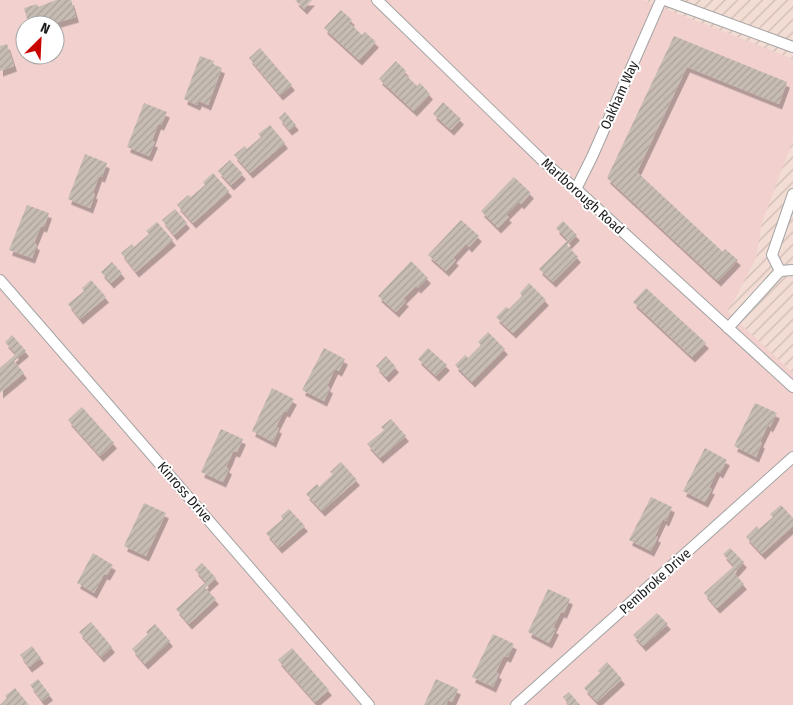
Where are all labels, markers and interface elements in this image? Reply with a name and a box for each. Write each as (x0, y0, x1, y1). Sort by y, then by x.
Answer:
north arrow (15, 15, 65, 65)
text: N (38, 19, 52, 38)
street label: Oakham Way (597, 58, 642, 132)
street label: Marlborough Road (538, 155, 628, 238)
street label: Kinross Drive (154, 458, 216, 526)
street label: Pembroke Drive (616, 545, 695, 618)

